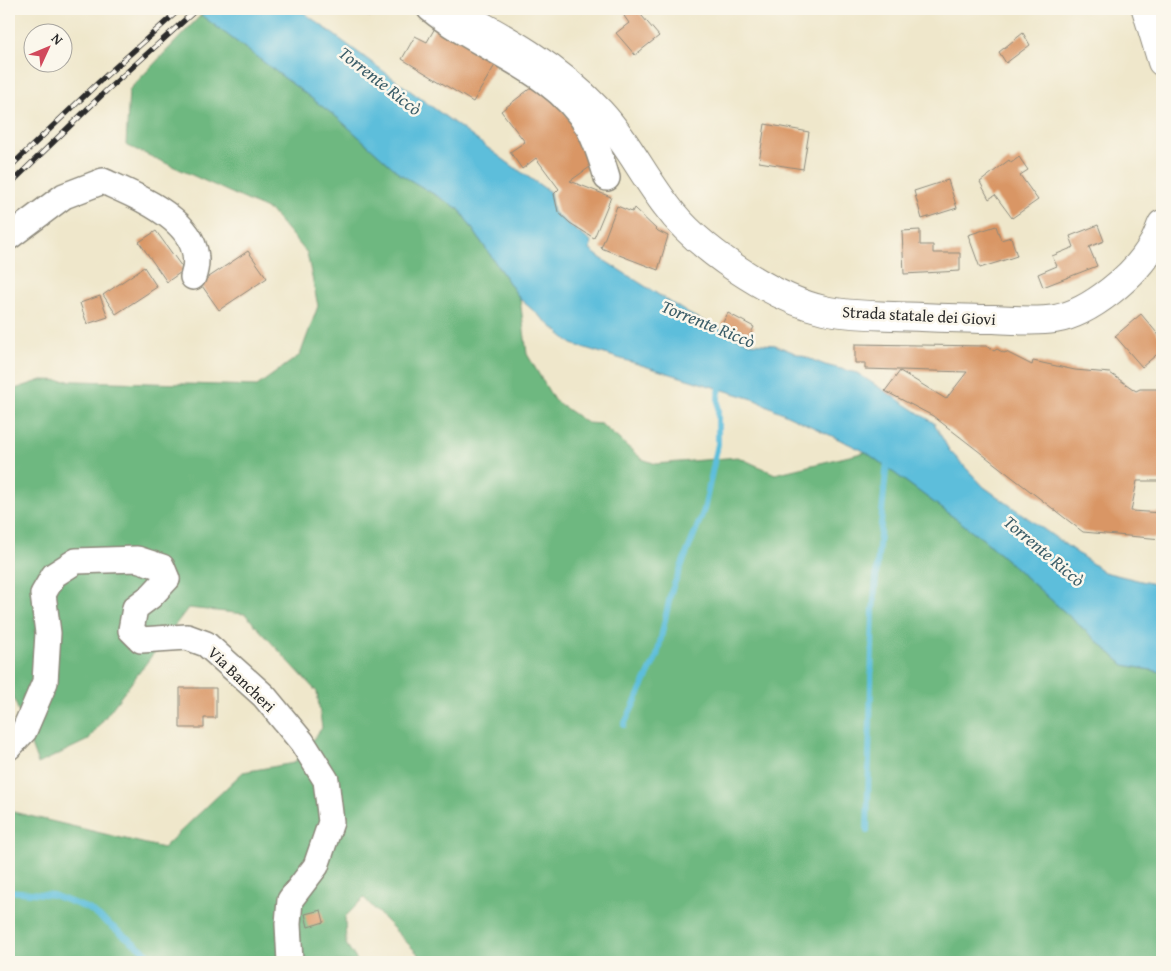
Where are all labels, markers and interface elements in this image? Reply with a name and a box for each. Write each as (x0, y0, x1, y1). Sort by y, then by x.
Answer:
north arrow (22, 22, 72, 72)
text: N (47, 29, 68, 50)
water label: Torrente Riccò (333, 40, 428, 122)
water label: Torrente Riccò (657, 292, 759, 355)
street label: Strada statale dei Giovi (842, 299, 997, 331)
water label: Torrente Riccò (998, 508, 1091, 593)
street label: Via Bancheri (203, 640, 282, 718)

